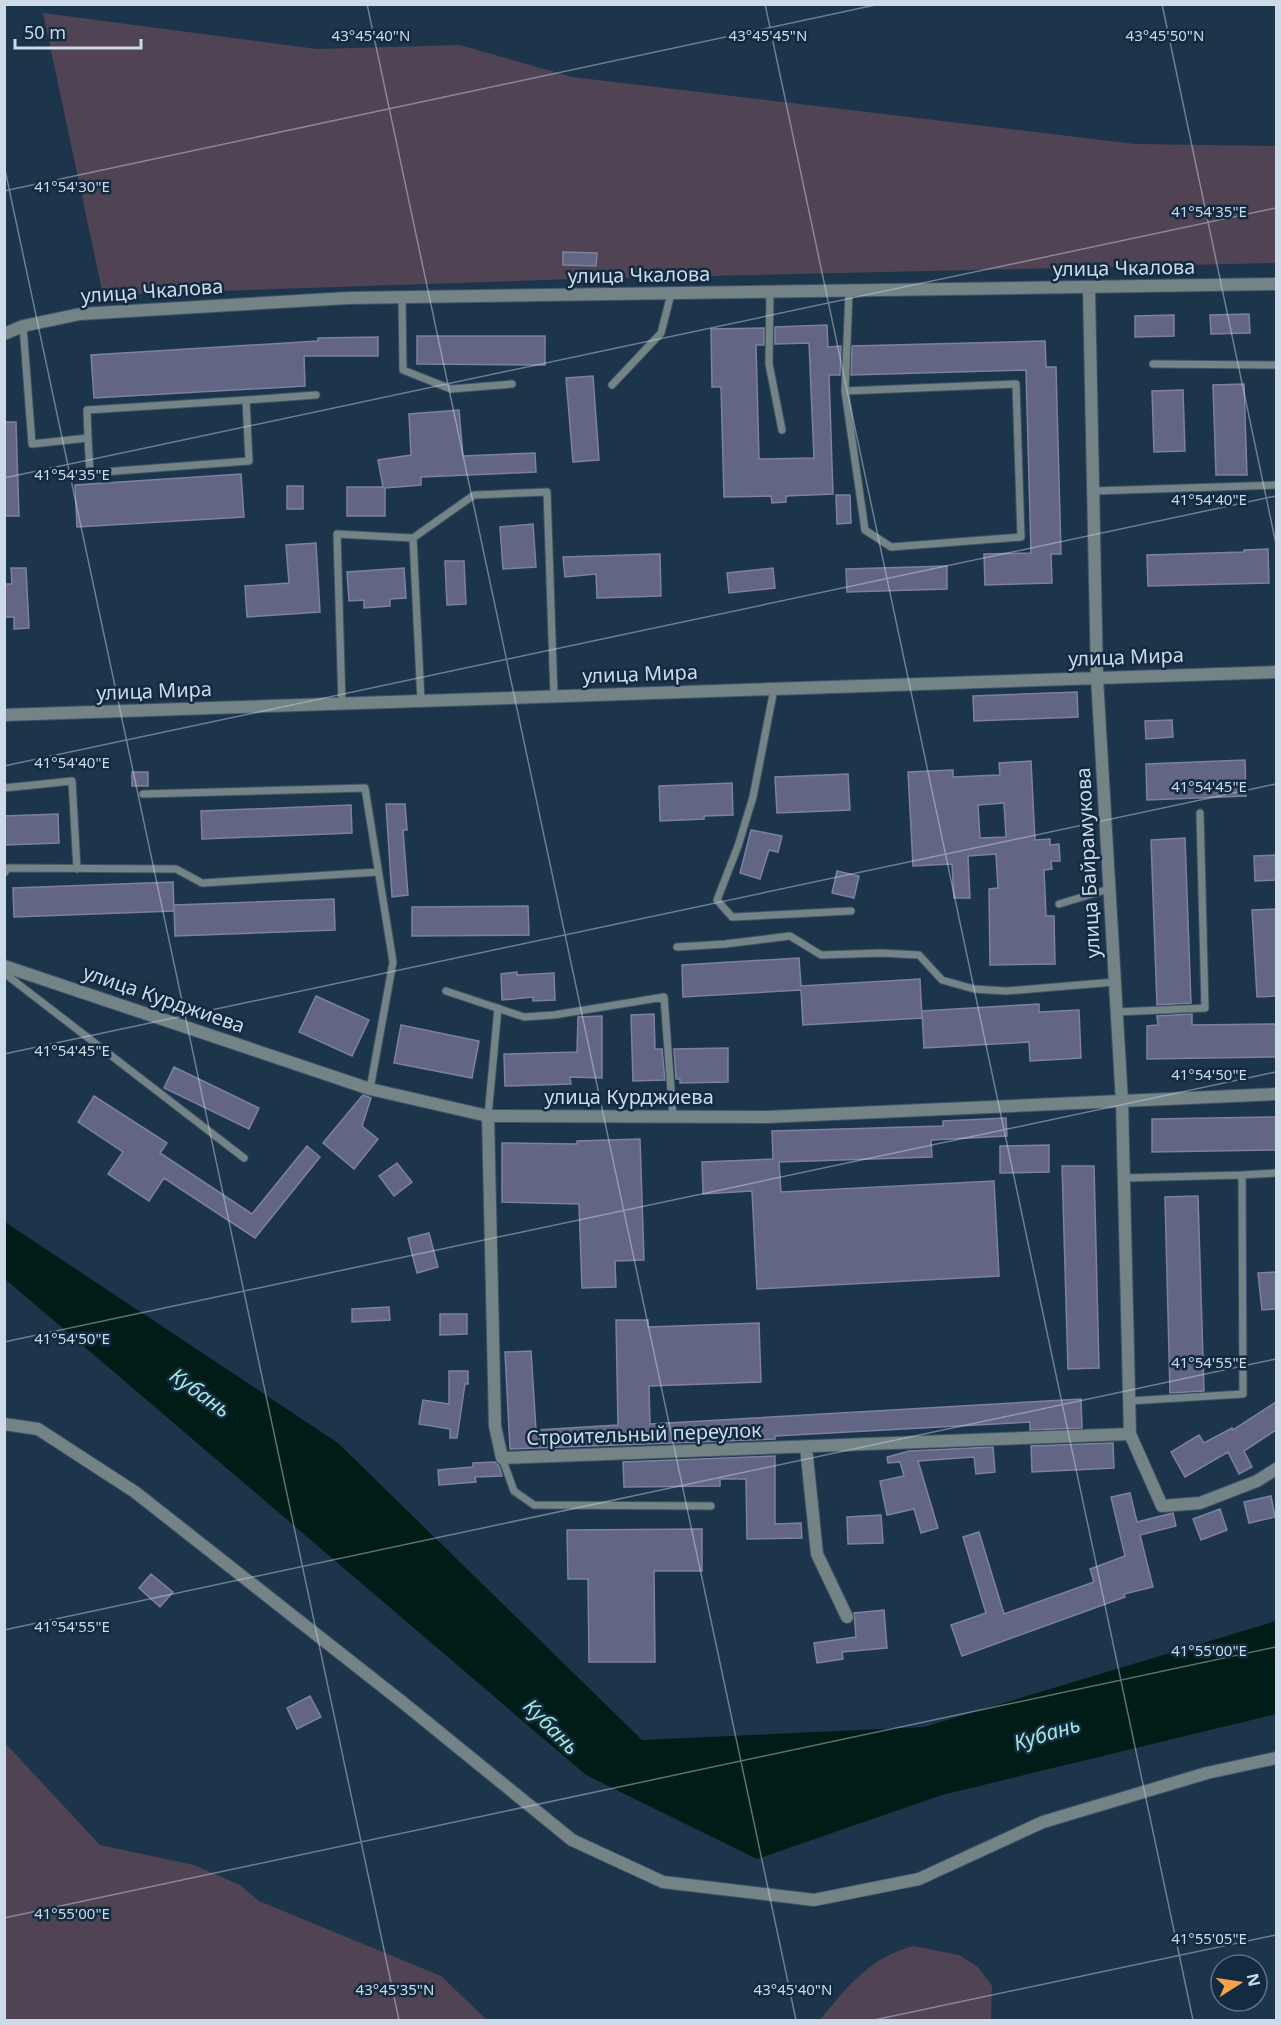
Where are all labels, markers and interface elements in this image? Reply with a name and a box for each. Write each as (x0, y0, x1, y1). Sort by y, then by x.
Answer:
scale bar (15, 12, 141, 50)
text: 50 m (24, 20, 66, 44)
text: 43°45'40"N (332, 25, 410, 45)
text: 43°45'45"N (729, 25, 807, 45)
text: 43°45'50"N (1126, 25, 1204, 45)
text: 41°54'30"E (34, 176, 110, 196)
text: 41°54'35"E (1171, 201, 1247, 221)
street label: улица Чкалова (1052, 253, 1196, 282)
street label: улица Чкалова (567, 260, 711, 289)
street label: улица Чкалова (80, 272, 224, 309)
text: 41°54'35"E (34, 464, 110, 484)
text: 41°54'40"E (1171, 489, 1247, 509)
street label: улица Мира (1068, 641, 1184, 672)
street label: улица Мира (582, 658, 698, 689)
street label: улица Мира (96, 675, 212, 706)
text: 41°54'40"E (34, 752, 110, 772)
street label: улица Байрамукова (1069, 767, 1106, 959)
text: 41°54'45"E (1171, 776, 1247, 796)
street label: улица Курджиева (80, 958, 249, 1039)
text: 41°54'45"E (34, 1040, 110, 1060)
text: 41°54'50"E (1171, 1064, 1247, 1084)
street label: улица Курджиева (544, 1083, 714, 1110)
text: 41°54'50"E (34, 1328, 110, 1348)
text: 41°54'55"E (1171, 1352, 1247, 1372)
water label: Кубань (165, 1361, 236, 1424)
street label: Строительный переулок (526, 1416, 763, 1451)
text: 41°54'55"E (34, 1616, 110, 1636)
text: 41°55'00"E (1171, 1640, 1247, 1660)
water label: Кубань (518, 1692, 586, 1760)
water label: Кубань (1010, 1710, 1083, 1756)
text: 41°55'00"E (34, 1903, 110, 1923)
text: 41°55'05"E (1171, 1928, 1247, 1948)
north arrow (1209, 1953, 1269, 2013)
text: N (1242, 1971, 1266, 1989)
text: 43°45'35"N (356, 1979, 434, 1999)
text: 43°45'40"N (754, 1979, 832, 1999)

